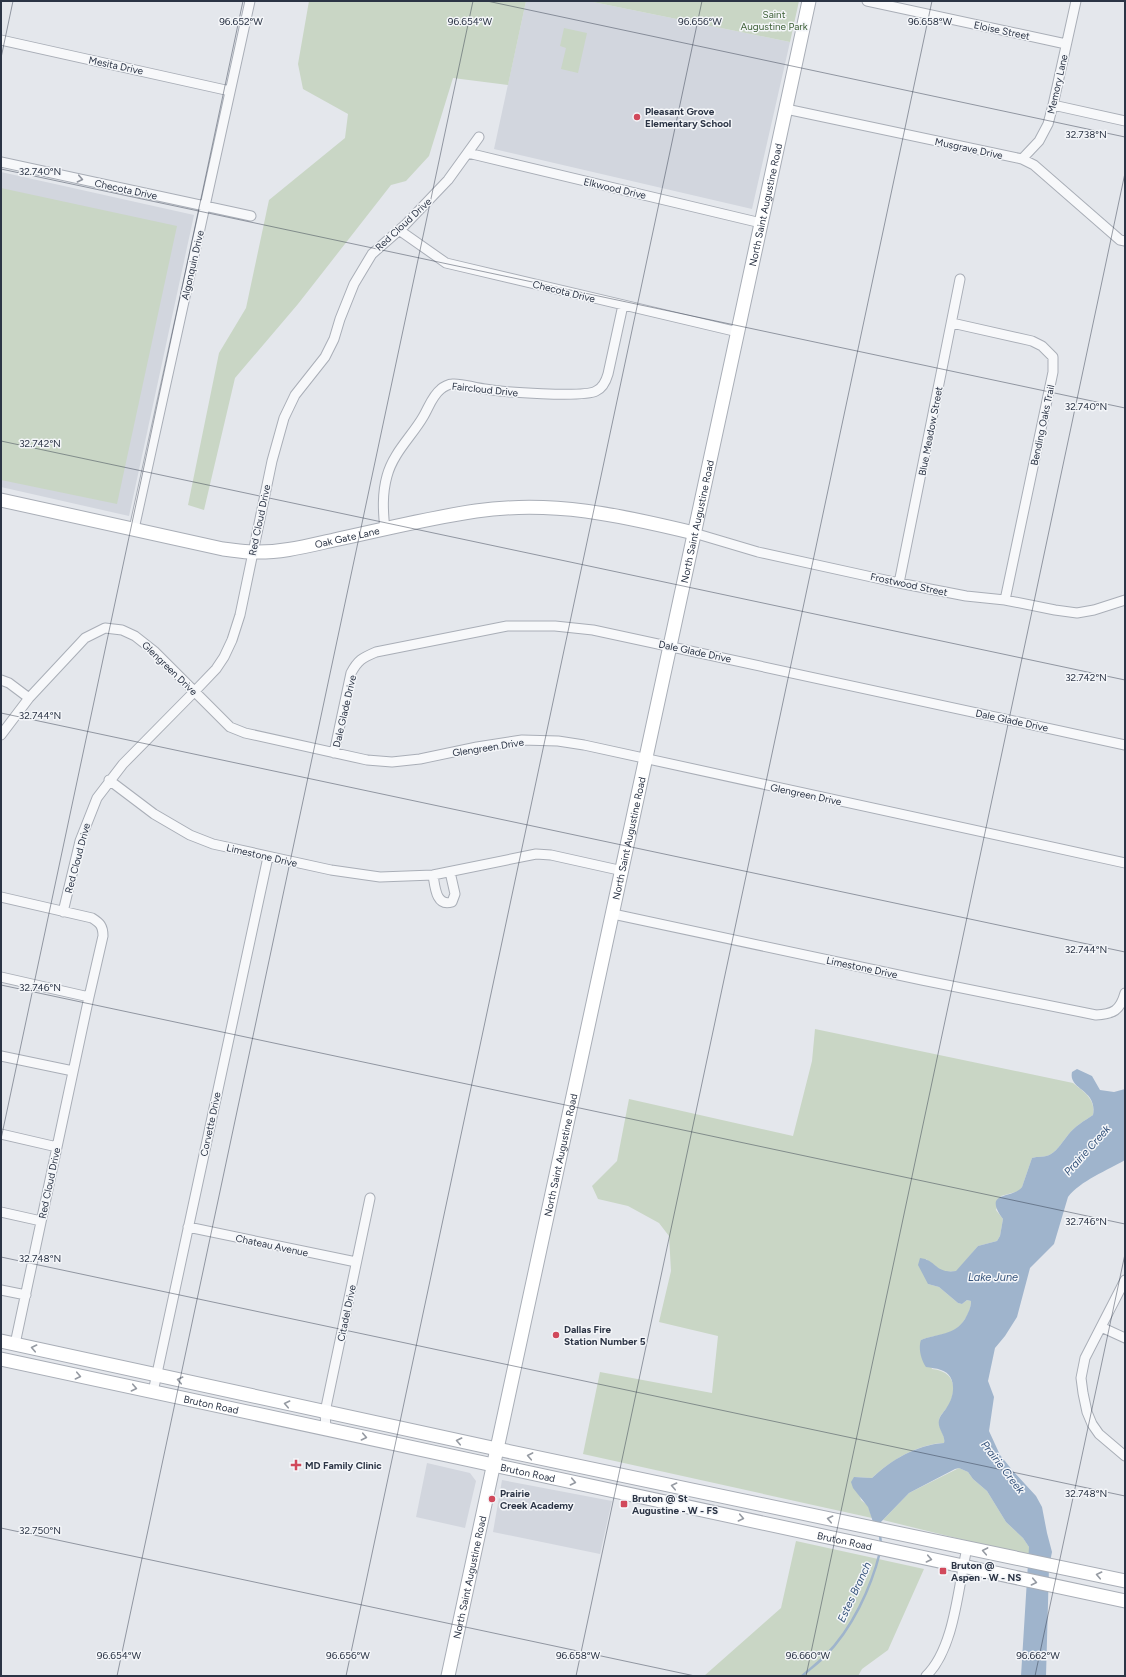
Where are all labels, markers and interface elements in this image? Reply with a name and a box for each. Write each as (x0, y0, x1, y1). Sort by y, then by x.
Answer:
park label: Saint Augustine Park (740, 8, 808, 33)
text: 96.652°W (219, 15, 263, 28)
text: 96.654°W (448, 15, 493, 28)
text: 96.656°W (678, 15, 722, 28)
text: 96.658°W (908, 15, 953, 28)
street label: Eloise Street (973, 18, 1031, 43)
street label: Mesita Drive (87, 53, 145, 78)
street label: Memory Lane (1044, 53, 1071, 115)
place label: Pleasant Grove Elementary School (645, 105, 731, 130)
marker: Pleasant Grove Elementary School (632, 112, 642, 122)
text: 32.738°N (1065, 128, 1107, 141)
street label: Musgrave Drive (934, 135, 1005, 162)
street label: North Saint Augustine Road (746, 142, 785, 268)
text: 32.740°N (19, 165, 61, 178)
one-way arrow (77, 175, 83, 183)
street label: Elkwood Drive (582, 175, 648, 202)
street label: Checota Drive (93, 176, 159, 203)
street label: Red Cloud Drive (372, 195, 435, 254)
street label: Algonquin Drive (178, 229, 207, 301)
street label: Checota Drive (531, 277, 597, 306)
street label: Faircloud Drive (451, 380, 519, 399)
street label: Bending Oaks Trail (1028, 384, 1057, 467)
street label: Blue Meadow Street (915, 385, 946, 477)
text: 32.740°N (1065, 400, 1107, 413)
text: 32.742°N (19, 437, 61, 450)
street label: North Saint Augustine Road (678, 459, 717, 584)
street label: Red Cloud Drive (246, 483, 273, 557)
street label: Oak Gate Lane (313, 524, 381, 551)
street label: Frostwood Street (869, 570, 949, 599)
street label: Dale Glade Drive (657, 637, 733, 666)
street label: Glengreen Drive (139, 639, 201, 698)
text: 32.742°N (1065, 671, 1107, 684)
street label: Dale Glade Drive (330, 673, 359, 749)
street label: Dale Glade Drive (974, 706, 1050, 735)
text: 32.744°N (19, 709, 61, 722)
street label: Glengreen Drive (451, 735, 525, 760)
street label: North Saint Augustine Road (609, 776, 649, 901)
street label: Glengreen Drive (769, 781, 843, 808)
street label: Red Cloud Drive (62, 821, 93, 895)
street label: Limestone Drive (225, 841, 299, 870)
text: 32.744°N (1065, 943, 1107, 956)
street label: Limestone Drive (825, 954, 899, 981)
text: 32.746°N (19, 981, 61, 994)
street label: Corvette Drive (197, 1090, 224, 1158)
street label: North Saint Augustine Road (541, 1092, 580, 1218)
water label: Prairie Creek (1061, 1122, 1114, 1178)
street label: Red Cloud Drive (36, 1146, 63, 1220)
text: 32.746°N (1065, 1215, 1107, 1228)
street label: Chateau Avenue (234, 1231, 310, 1260)
text: 32.748°N (19, 1252, 61, 1265)
water label: Lake June (968, 1271, 1018, 1284)
street label: Citadel Drive (334, 1283, 359, 1343)
place label: Dallas Fire Station Number 5 (564, 1323, 646, 1348)
marker: Dallas Fire Station Number 5 (551, 1330, 561, 1340)
one-way arrow (31, 1345, 37, 1353)
one-way arrow (74, 1371, 81, 1379)
one-way arrow (176, 1377, 183, 1385)
one-way arrow (131, 1383, 137, 1391)
street label: Bruton Road (182, 1393, 240, 1417)
one-way arrow (284, 1400, 290, 1408)
one-way arrow (361, 1433, 367, 1441)
one-way arrow (456, 1438, 462, 1446)
water label: Prairie Creek (978, 1438, 1028, 1497)
one-way arrow (527, 1452, 533, 1460)
marker: MD Family Clinic (290, 1459, 302, 1471)
place label: MD Family Clinic (305, 1459, 382, 1472)
street label: Bruton Road (499, 1461, 557, 1485)
one-way arrow (569, 1478, 576, 1486)
one-way arrow (671, 1482, 677, 1490)
place label: Prairie Creek Academy (500, 1487, 574, 1512)
text: 32.748°N (1065, 1487, 1107, 1500)
place label: Bruton @ St Augustine - W - FS (632, 1492, 718, 1517)
marker: Prairie Creek Academy (487, 1494, 497, 1504)
marker: Bruton @ St Augustine - W - FS (619, 1499, 629, 1509)
one-way arrow (738, 1514, 744, 1522)
street label: North Saint Augustine Road (450, 1515, 489, 1640)
one-way arrow (827, 1516, 834, 1524)
text: 32.750°N (19, 1524, 61, 1537)
street label: Bruton Road (816, 1529, 873, 1553)
one-way arrow (982, 1548, 989, 1556)
one-way arrow (926, 1555, 932, 1563)
place label: Bruton @ Aspen - W - NS (951, 1559, 1021, 1584)
water label: Estes Branch (835, 1560, 874, 1624)
marker: Bruton @ Aspen - W - NS (938, 1566, 948, 1576)
one-way arrow (1096, 1572, 1103, 1580)
one-way arrow (1031, 1578, 1038, 1586)
text: 96.654°W (97, 1649, 142, 1662)
text: 96.656°W (326, 1649, 370, 1662)
text: 96.658°W (556, 1649, 601, 1662)
text: 96.660°W (786, 1649, 831, 1662)
text: 96.662°W (1016, 1649, 1060, 1662)

